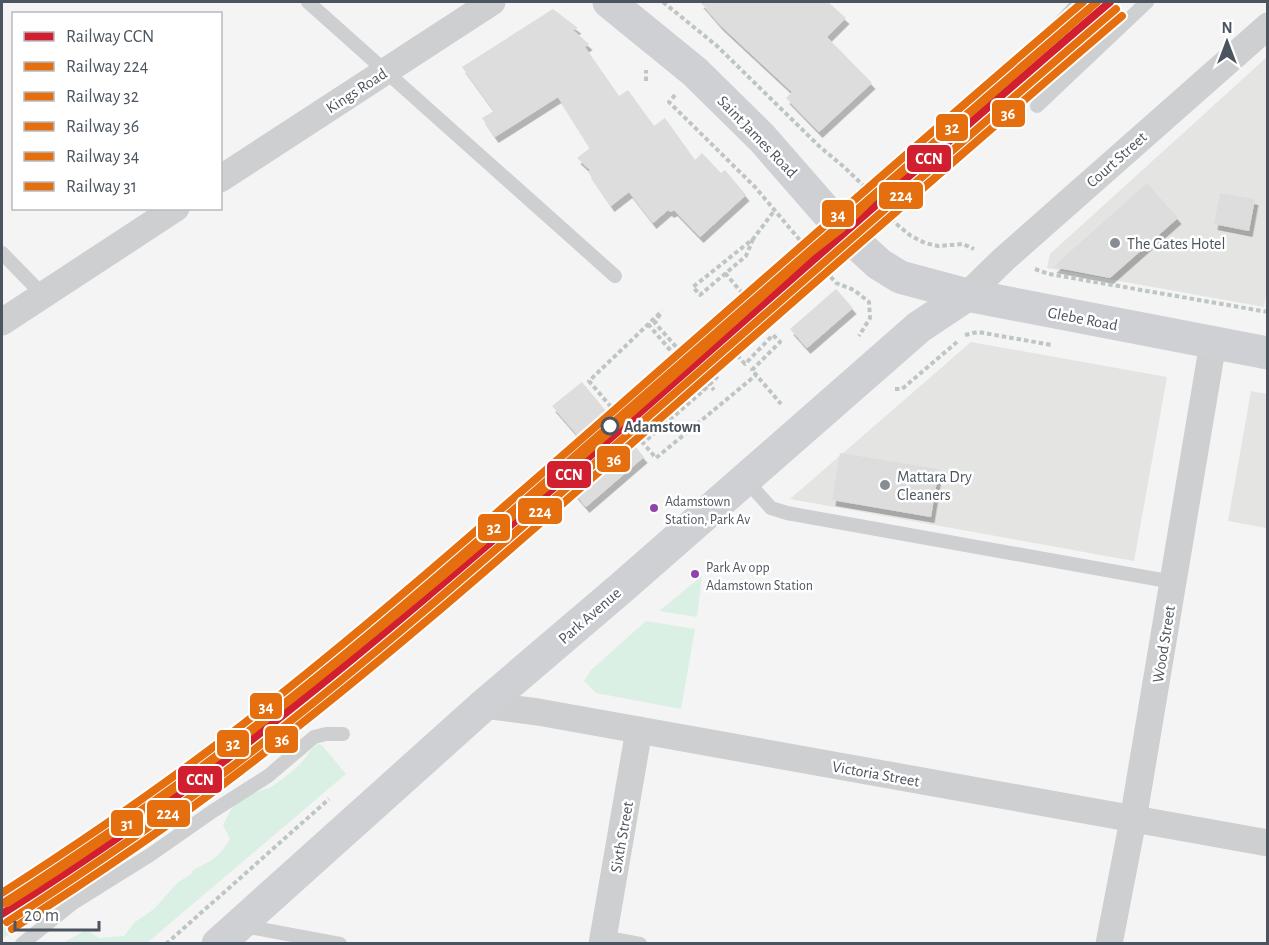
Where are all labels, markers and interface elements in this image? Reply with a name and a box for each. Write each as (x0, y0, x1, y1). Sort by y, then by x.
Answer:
legend (12, 12, 222, 210)
north arrow (1197, 12, 1257, 72)
text: N (1221, 20, 1233, 36)
text: Railway CCN (66, 28, 154, 46)
text: Railway 224 (66, 58, 149, 76)
street label: Kings Road (323, 65, 390, 116)
text: Railway 32 (66, 88, 139, 106)
street label: Saint James Road (714, 93, 800, 181)
line badge: 36 (991, 99, 1026, 128)
text: 36 (1001, 106, 1016, 122)
line badge: 32 (935, 113, 969, 142)
text: Railway 36 (66, 118, 139, 136)
text: 32 (945, 120, 960, 136)
street label: Court Street (1084, 129, 1150, 191)
line badge: CCN (906, 144, 952, 173)
text: Railway 34 (66, 148, 140, 166)
text: CCN (915, 151, 943, 167)
text: Railway 31 (66, 178, 137, 196)
line badge: 224 (878, 181, 924, 210)
text: 224 (889, 188, 913, 204)
line badge: 34 (821, 199, 855, 228)
text: 34 (831, 207, 845, 223)
marker: The Gates Hotel (1108, 236, 1122, 250)
place label: The Gates Hotel (1127, 236, 1225, 252)
street label: Glebe Road (1047, 304, 1119, 334)
marker: Adamstown (601, 417, 619, 435)
place label: Adamstown (624, 419, 701, 435)
line badge: 36 (596, 445, 631, 473)
text: 36 (607, 452, 622, 468)
line badge: CCN (546, 460, 592, 489)
text: CCN (555, 467, 583, 483)
place label: Mattara Dry Cleaners (897, 469, 972, 503)
marker: Mattara Dry Cleaners (878, 478, 892, 492)
place label: Adamstown Station, Park Av (665, 495, 750, 527)
line badge: 224 (517, 497, 563, 525)
marker: Adamstown Station, Park Av (648, 502, 660, 514)
text: 224 (528, 504, 552, 520)
line badge: 32 (477, 513, 511, 542)
text: 32 (487, 520, 502, 536)
place label: Park Av opp Adamstown Station (706, 561, 813, 593)
marker: Park Av opp Adamstown Station (689, 568, 701, 580)
street label: Park Avenue (555, 584, 624, 647)
street label: Wood Street (1150, 604, 1178, 684)
line badge: 34 (249, 692, 283, 720)
text: 34 (259, 699, 273, 715)
line badge: 36 (264, 725, 299, 754)
line badge: 32 (216, 729, 250, 758)
text: 36 (275, 732, 290, 748)
text: 32 (226, 736, 241, 752)
street label: Victoria Street (831, 758, 921, 790)
line badge: CCN (177, 765, 223, 794)
text: CCN (186, 772, 214, 788)
line badge: 224 (146, 799, 191, 828)
street label: Sixth Street (608, 800, 636, 874)
text: 224 (156, 806, 180, 822)
line badge: 31 (110, 809, 144, 837)
text: 31 (121, 816, 133, 832)
scale bar (15, 894, 99, 932)
text: 20 m (24, 907, 59, 925)

